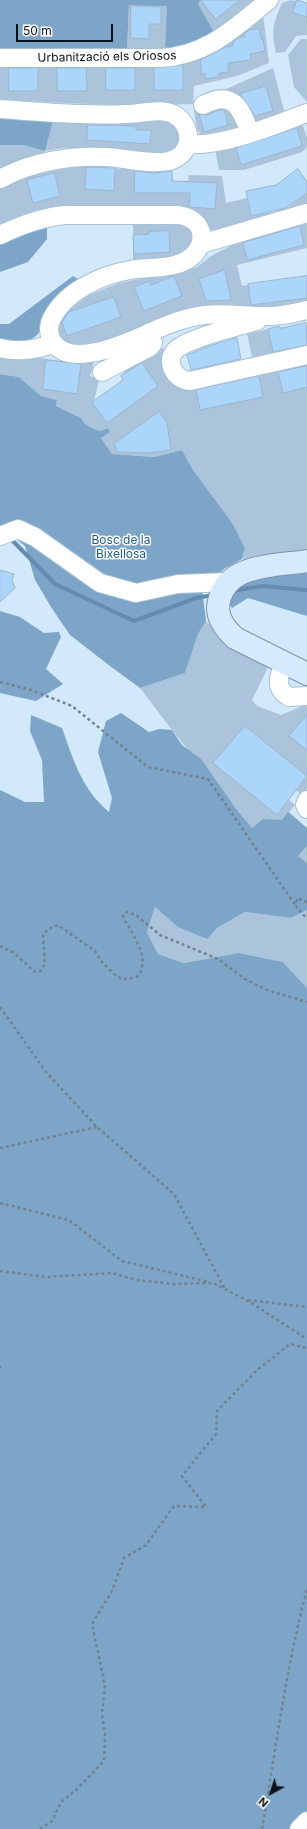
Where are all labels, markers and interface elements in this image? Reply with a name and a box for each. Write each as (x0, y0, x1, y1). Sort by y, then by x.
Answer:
scale bar (18, 16, 115, 42)
text: 50 m (23, 23, 52, 38)
street label: Urbanització els Oriosos (37, 49, 177, 65)
park label: Bosc de la Bixellosa (92, 533, 150, 561)
north arrow (251, 1773, 291, 1813)
text: N (256, 1794, 271, 1810)

